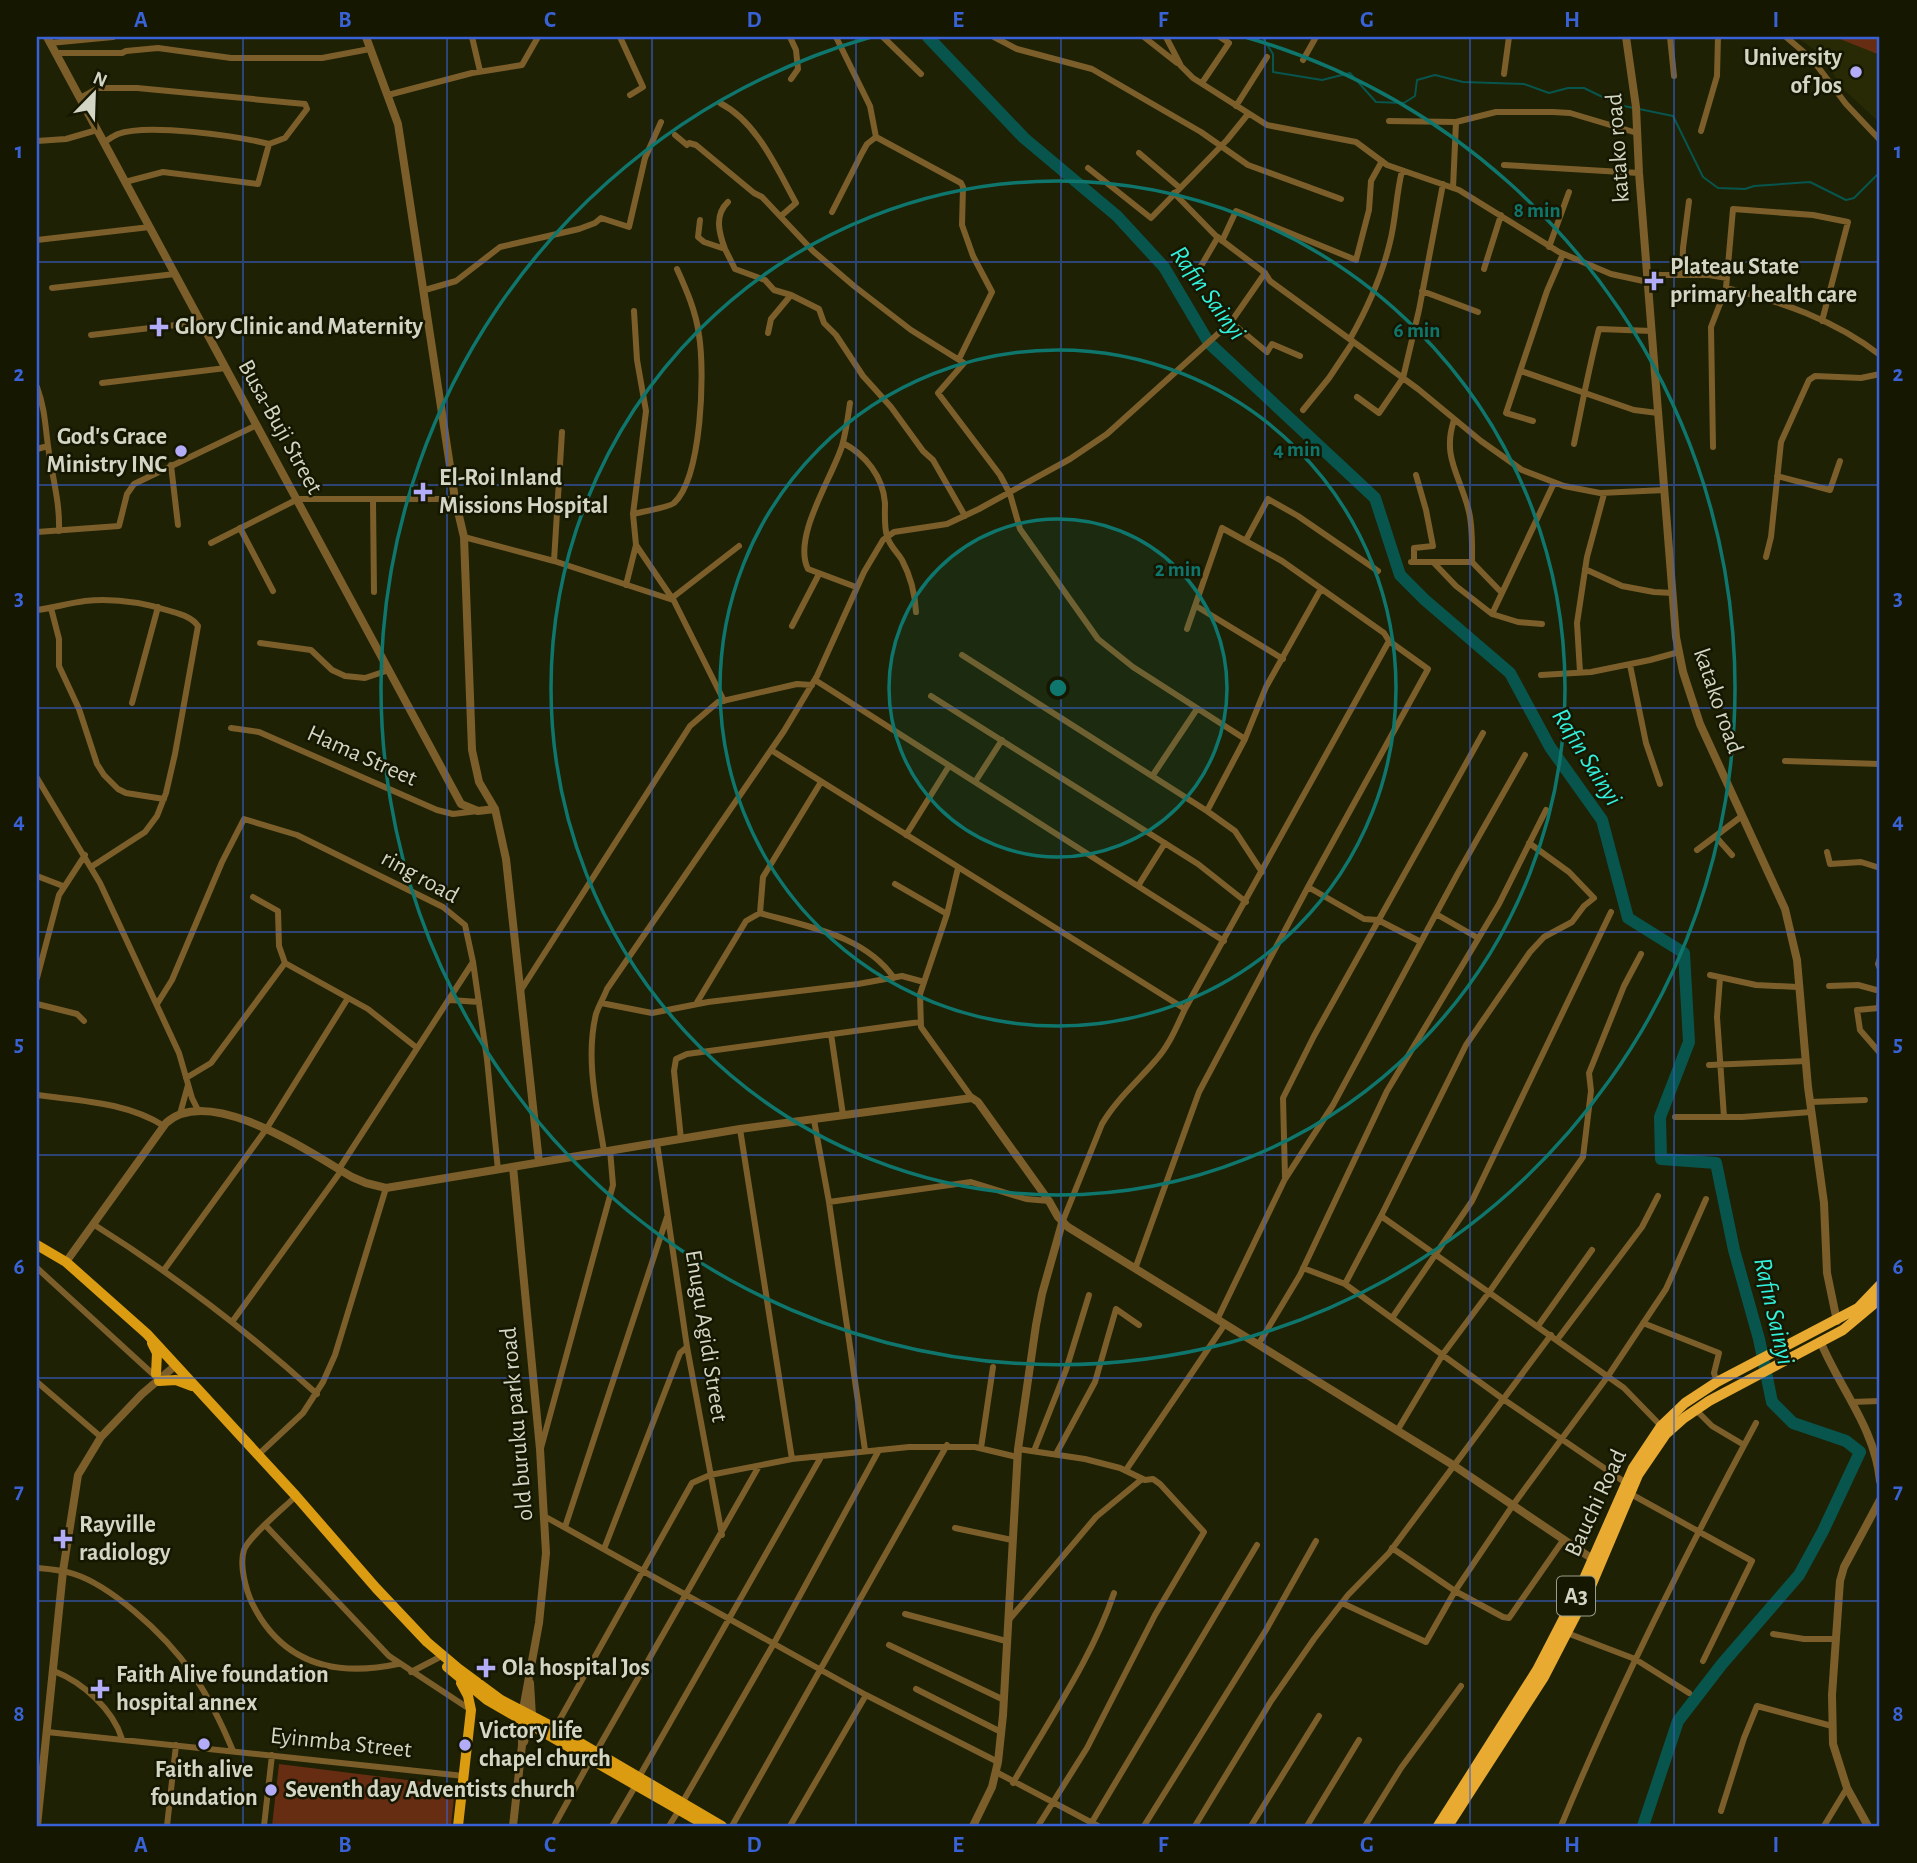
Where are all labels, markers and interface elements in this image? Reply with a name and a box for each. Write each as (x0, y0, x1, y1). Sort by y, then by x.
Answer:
text: A (134, 9, 148, 32)
text: B (338, 9, 352, 32)
text: C (544, 9, 556, 32)
text: D (746, 9, 762, 32)
text: E (952, 9, 964, 32)
text: F (1158, 9, 1169, 32)
text: G (1360, 9, 1374, 32)
text: H (1564, 9, 1580, 32)
text: I (1773, 9, 1779, 32)
place label: University of Jos (1744, 46, 1842, 98)
north arrow (60, 60, 130, 130)
marker: University of Jos (1848, 64, 1864, 80)
text: N (90, 68, 110, 91)
street label: katako road (1602, 92, 1634, 204)
text: 1 (15, 140, 23, 163)
text: 1 (1894, 140, 1902, 163)
text: 8 min (1513, 200, 1561, 221)
water label: Rafin Sainyi (1165, 241, 1251, 345)
place label: Plateau State primary health care (1670, 255, 1857, 307)
marker: Plateau State primary health care (1644, 271, 1664, 291)
place label: Glory Clinic and Maternity (175, 315, 423, 339)
marker: Glory Clinic and Maternity (149, 317, 169, 337)
text: 6 min (1394, 320, 1440, 341)
street label: Busa-Buji Street (233, 356, 327, 498)
text: 2 (14, 363, 25, 386)
text: 2 (1893, 363, 1904, 386)
place label: God's Grace Ministry INC (47, 425, 168, 477)
text: 4 min (1273, 439, 1321, 460)
marker: God's Grace Ministry INC (173, 443, 189, 459)
place label: El-Roi Inland Missions Hospital (439, 466, 608, 518)
marker: El-Roi Inland Missions Hospital (413, 482, 433, 502)
text: 2 min (1155, 559, 1201, 580)
text: 3 (14, 587, 24, 610)
text: 3 (1893, 587, 1903, 610)
street label: katako road (1689, 645, 1747, 757)
centre of rings (1046, 676, 1070, 700)
water label: Rafin Sainyi (1547, 704, 1627, 810)
street label: Hama Street (303, 721, 421, 791)
text: 4 (13, 810, 25, 833)
text: 4 (1892, 810, 1904, 833)
street label: ring road (377, 846, 463, 908)
text: 5 (14, 1033, 24, 1056)
text: 5 (1893, 1033, 1903, 1056)
street label: Enugu Agidi Street (681, 1248, 732, 1424)
water label: Rafin Sainyi (1749, 1255, 1799, 1367)
text: 6 (13, 1256, 25, 1279)
text: 6 (1892, 1256, 1904, 1279)
street label: old buruku park road (497, 1326, 537, 1522)
street label: Bauchi Road (1561, 1446, 1631, 1560)
text: 7 (14, 1480, 24, 1503)
text: 7 (1893, 1480, 1903, 1503)
place label: Rayville radiology (79, 1513, 171, 1565)
marker: Rayville radiology (53, 1529, 73, 1549)
road number: A3 (1557, 1576, 1595, 1616)
place label: Ola hospital Jos (502, 1656, 650, 1680)
marker: Ola hospital Jos (476, 1658, 496, 1678)
place label: Faith Alive foundation hospital annex (116, 1663, 329, 1715)
marker: Faith Alive foundation hospital annex (90, 1679, 110, 1699)
text: 8 (13, 1703, 25, 1726)
text: 8 (1892, 1703, 1904, 1726)
place label: Victory life chapel church (479, 1719, 611, 1771)
street label: Eyinmba Street (269, 1724, 413, 1762)
marker: Faith alive foundation (196, 1736, 212, 1752)
marker: Victory life chapel church (457, 1737, 473, 1753)
place label: Faith alive foundation (150, 1758, 258, 1810)
place label: Seventh day Adventists church (285, 1778, 575, 1802)
marker: Seventh day Adventists church (263, 1782, 279, 1798)
text: A (134, 1834, 148, 1857)
text: B (338, 1834, 352, 1857)
text: C (544, 1834, 556, 1857)
text: D (746, 1834, 762, 1857)
text: E (952, 1834, 964, 1857)
text: F (1158, 1834, 1169, 1857)
text: G (1360, 1834, 1374, 1857)
text: H (1564, 1834, 1580, 1857)
text: I (1773, 1834, 1779, 1857)

